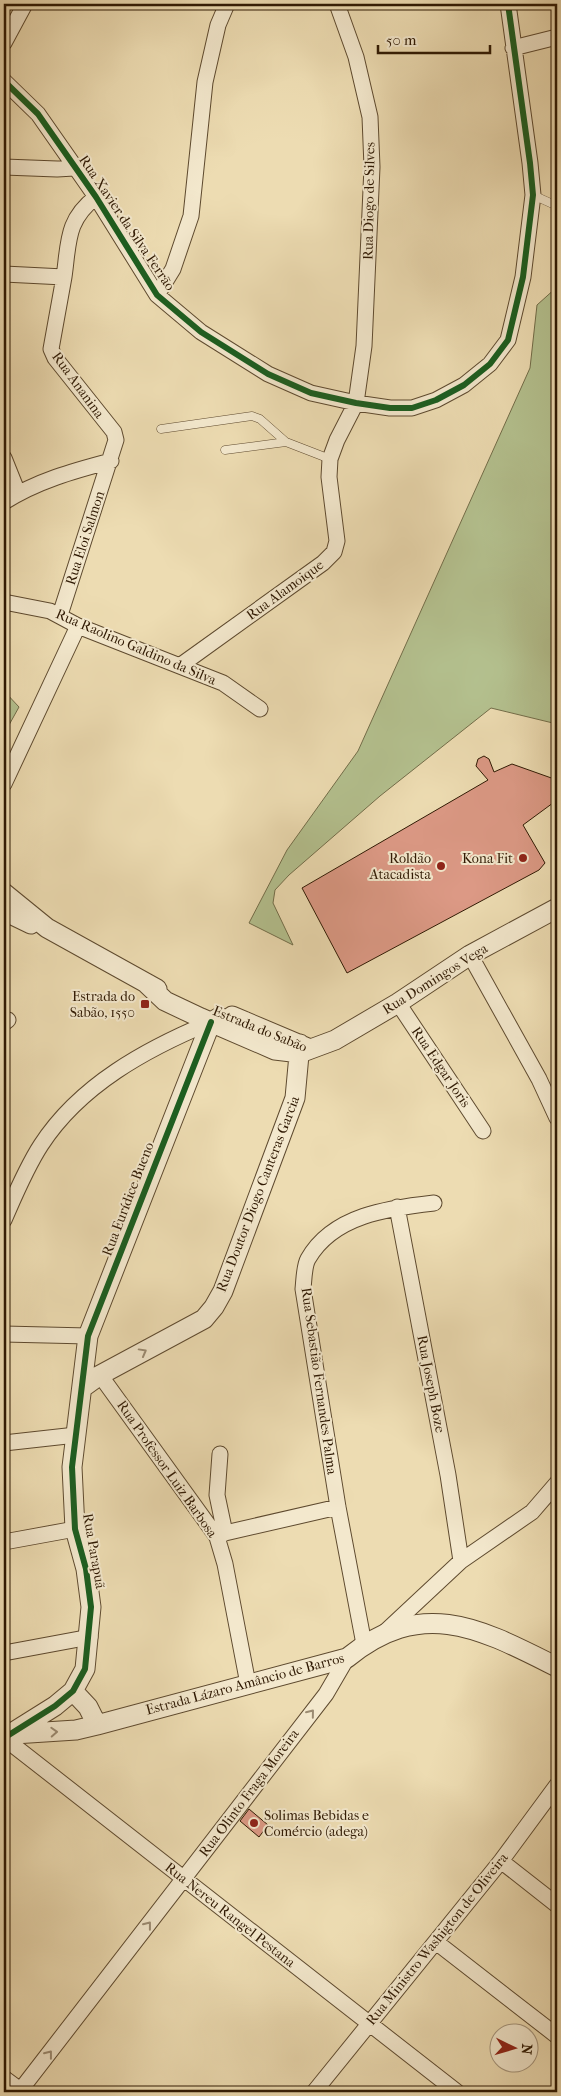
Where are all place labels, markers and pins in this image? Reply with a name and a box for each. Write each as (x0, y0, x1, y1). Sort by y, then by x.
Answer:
place label: Roldão Atacadista (369, 850, 432, 883)
place label: Kona Fit (462, 850, 513, 867)
marker: Kona Fit (517, 852, 529, 864)
marker: Roldão Atacadista (435, 860, 447, 872)
place label: Estrada do Sabão, 1550 (70, 988, 135, 1021)
marker: Estrada do Sabão, 1550 (139, 998, 151, 1010)
place label: Solimas Bebidas e Comércio (adega) (264, 1807, 369, 1840)
marker: Solimas Bebidas e Comércio (adega) (248, 1817, 260, 1829)

